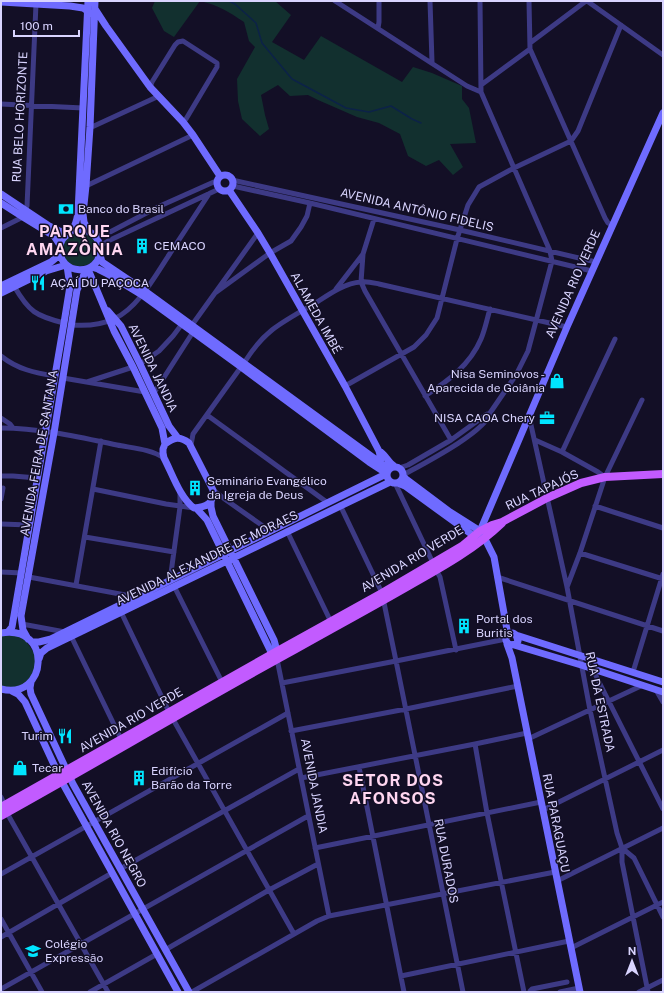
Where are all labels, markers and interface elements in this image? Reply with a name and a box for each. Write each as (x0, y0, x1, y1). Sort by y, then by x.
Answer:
scale bar (14, 12, 79, 38)
text: 100 m (20, 19, 53, 33)
street label: RUA BELO HORIZONTE (10, 51, 30, 183)
street label: AVENIDA ANTÔNIO FIDELIS (339, 186, 495, 234)
bank icon: Banco do Brasil (57, 200, 75, 218)
place label: Banco do Brasil (78, 202, 165, 216)
district label: PARQUE AMAZÔNIA (26, 222, 124, 259)
street label: AVENIDA RIO VERDE (543, 228, 603, 340)
building icon: CEMACO (133, 237, 151, 255)
place label: CEMACO (154, 239, 206, 253)
street label: ALAMEDA IMBÉ (288, 270, 344, 356)
restaurant icon: AÇAÍ DU PAÇOCA (29, 274, 47, 292)
place label: AÇAÍ DU PAÇOCA (50, 276, 150, 290)
street label: AVENIDA JANDIA (126, 321, 181, 415)
place label: Nisa Seminovos - Aparecida de Goiânia (427, 367, 545, 395)
street label: AVENIDA FEIRA DE SANTANA (17, 368, 61, 537)
shop icon: Nisa Seminovos - Aparecida de Goiânia (548, 372, 566, 390)
office icon: NISA CAOA Chery (538, 409, 556, 427)
place label: NISA CAOA Chery (434, 411, 536, 425)
street label: RUA TAPAJÓS (503, 467, 581, 513)
place label: Seminário Evangélico da Igreja de Deus (207, 474, 327, 502)
building icon: Seminário Evangélico da Igreja de Deus (186, 479, 204, 497)
street label: AVENIDA ALEXANDRE DE MORAES (114, 508, 300, 608)
street label: AVENIDA RIO VERDE (358, 523, 466, 595)
place label: Portal dos Buritis (476, 612, 532, 640)
building icon: Portal dos Buritis (455, 617, 473, 635)
street label: RUA DA ESTRADA (583, 650, 618, 754)
street label: AVENIDA RIO VERDE (77, 685, 185, 755)
restaurant icon: Turim (56, 727, 74, 745)
place label: Turim (21, 729, 53, 743)
street label: AVENIDA JANDIA (298, 737, 330, 835)
shop icon: Tecar (11, 759, 29, 777)
place label: Tecar (32, 761, 63, 775)
place label: Edifício Barão da Torre (151, 764, 232, 792)
building icon: Edifício Barão da Torre (130, 769, 148, 787)
district label: SETOR DOS AFONSOS (342, 771, 444, 808)
street label: RUA PARAGUAÇU (540, 772, 572, 874)
street label: AVENIDA RIO NEGRO (79, 778, 149, 890)
street label: RUA DURADOS (431, 818, 461, 904)
place label: Colégio Expressão (45, 937, 103, 965)
north arrow (612, 941, 652, 981)
school or university icon: Colégio Expressão (24, 942, 42, 960)
text: N (628, 945, 636, 957)

